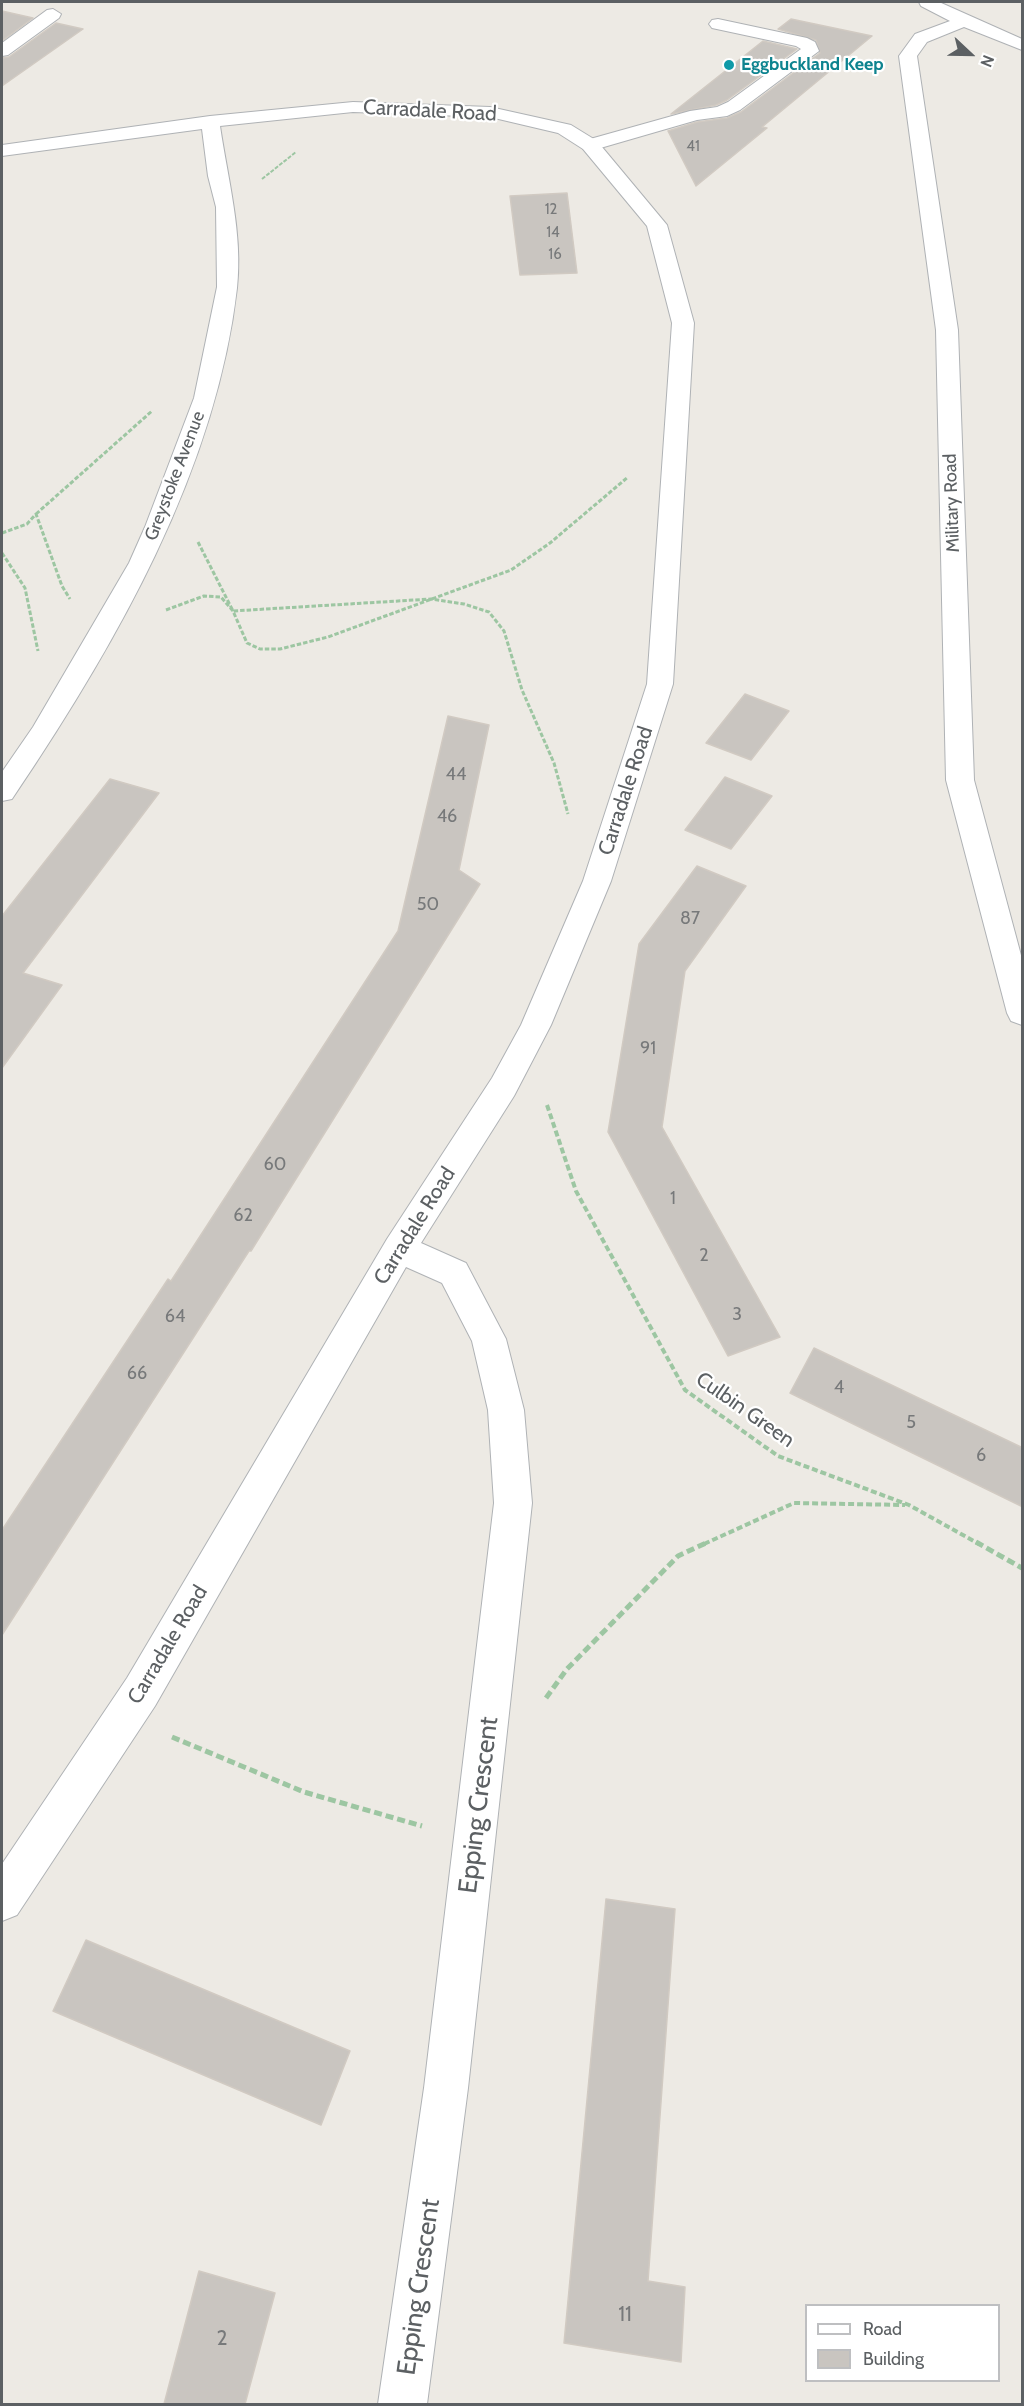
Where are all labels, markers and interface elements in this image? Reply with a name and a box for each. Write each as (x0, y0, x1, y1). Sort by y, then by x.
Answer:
north arrow (940, 24, 1000, 84)
text: N (976, 52, 998, 70)
place label: Eggbuckland Keep (741, 54, 884, 76)
marker: Eggbuckland Keep (722, 58, 736, 72)
street label: Carradale Road (363, 95, 497, 127)
house number: 41 (686, 138, 700, 156)
house number: 12 (545, 201, 557, 219)
house number: 14 (546, 224, 560, 242)
house number: 16 (548, 246, 562, 264)
street label: Greystoke Avenue (140, 408, 210, 544)
street label: Military Road (939, 453, 965, 553)
street label: Carradale Road (593, 723, 659, 859)
house number: 44 (446, 764, 466, 786)
house number: 46 (437, 806, 457, 828)
house number: 50 (417, 894, 439, 916)
house number: 87 (680, 908, 700, 930)
house number: 91 (640, 1038, 656, 1060)
house number: 60 (264, 1154, 286, 1176)
street label: Carradale Road (369, 1163, 461, 1289)
house number: 1 (670, 1188, 676, 1210)
house number: 62 (233, 1205, 253, 1227)
house number: 2 (699, 1245, 709, 1267)
house number: 3 (732, 1304, 742, 1326)
house number: 64 (165, 1306, 185, 1328)
house number: 66 (127, 1363, 147, 1385)
street label: Culbin Green (691, 1367, 799, 1453)
house number: 4 (834, 1377, 844, 1399)
house number: 5 (906, 1412, 916, 1434)
house number: 6 (976, 1445, 986, 1467)
street label: Carradale Road (123, 1581, 213, 1709)
street label: Epping Crescent (453, 1715, 505, 1895)
street label: Epping Crescent (391, 2197, 447, 2377)
house number: 11 (618, 2302, 632, 2328)
legend (805, 2304, 1000, 2382)
text: Road (863, 2318, 902, 2340)
house number: 2 (216, 2326, 228, 2352)
text: Building (863, 2348, 924, 2370)

